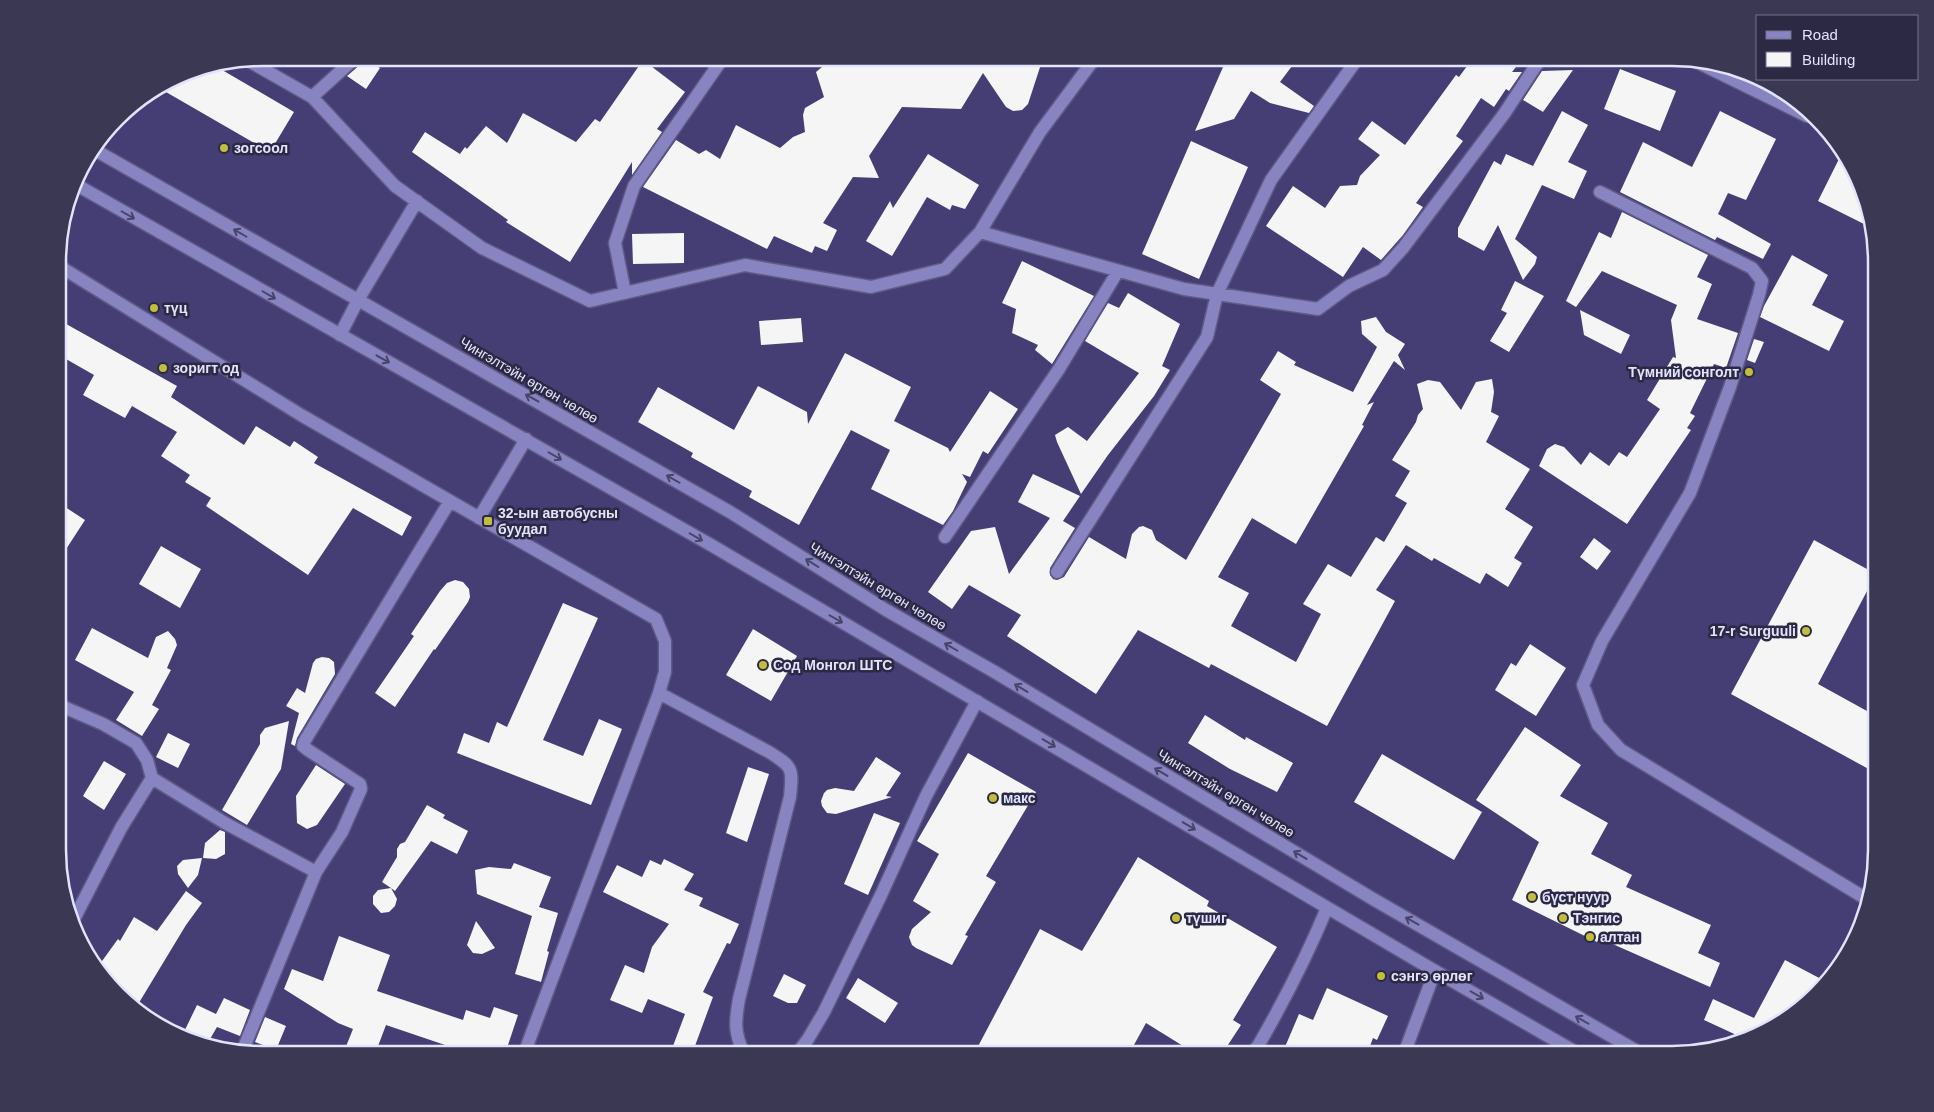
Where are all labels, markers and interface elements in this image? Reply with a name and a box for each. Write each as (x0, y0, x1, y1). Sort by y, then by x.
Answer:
legend (1756, 15, 1919, 80)
text: Road (1802, 26, 1838, 43)
text: Building (1802, 51, 1855, 68)
place label: зогсоол (234, 140, 288, 156)
marker: зогсоол (218, 142, 230, 154)
one-way arrow (120, 210, 135, 220)
one-way arrow (232, 228, 247, 238)
one-way arrow (262, 290, 276, 300)
place label: түц (164, 300, 188, 316)
marker: түц (148, 302, 160, 314)
street label: Чингэлтэйн өргөн чөлөө (457, 334, 601, 426)
one-way arrow (375, 354, 389, 364)
place label: зоригт од (173, 360, 239, 376)
marker: зоригт од (157, 362, 169, 374)
place label: Түмний сонголт (1628, 364, 1739, 380)
marker: Түмний сонголт (1743, 366, 1755, 378)
one-way arrow (525, 392, 539, 402)
one-way arrow (547, 451, 561, 461)
one-way arrow (666, 473, 680, 483)
place label: 32-ын автобусны буудал (498, 505, 618, 537)
marker: 32-ын автобусны буудал (482, 515, 494, 527)
one-way arrow (688, 532, 702, 542)
street label: Чингэлтэйн өргөн чөлөө (807, 539, 950, 633)
one-way arrow (805, 558, 819, 568)
one-way arrow (828, 614, 842, 624)
place label: 17-r Surguuli (1710, 623, 1796, 639)
marker: 17-r Surguuli (1800, 625, 1812, 637)
one-way arrow (943, 642, 958, 652)
place label: Сод Монгол ШТС (773, 657, 892, 673)
marker: Сод Монгол ШТС (757, 659, 769, 671)
one-way arrow (1015, 683, 1029, 693)
one-way arrow (1042, 739, 1056, 749)
street label: Чингэлтэйн өргөн чөлөө (1155, 746, 1298, 840)
one-way arrow (1154, 766, 1168, 776)
place label: макс (1003, 790, 1036, 806)
marker: макс (987, 792, 999, 804)
one-way arrow (1182, 821, 1197, 831)
one-way arrow (1293, 850, 1307, 860)
place label: бүст нуур (1542, 889, 1609, 905)
marker: бүст нуур (1526, 891, 1538, 903)
place label: түшиг (1186, 910, 1227, 926)
place label: Тэнгис (1573, 910, 1620, 926)
marker: түшиг (1170, 912, 1182, 924)
marker: Тэнгис (1557, 912, 1569, 924)
one-way arrow (1405, 916, 1420, 926)
place label: алтан (1600, 929, 1640, 945)
marker: алтан (1584, 931, 1596, 943)
place label: сэнгэ өрлөг (1391, 968, 1473, 984)
marker: сэнгэ өрлөг (1375, 970, 1387, 982)
one-way arrow (1470, 991, 1484, 1001)
one-way arrow (1576, 1014, 1590, 1024)

